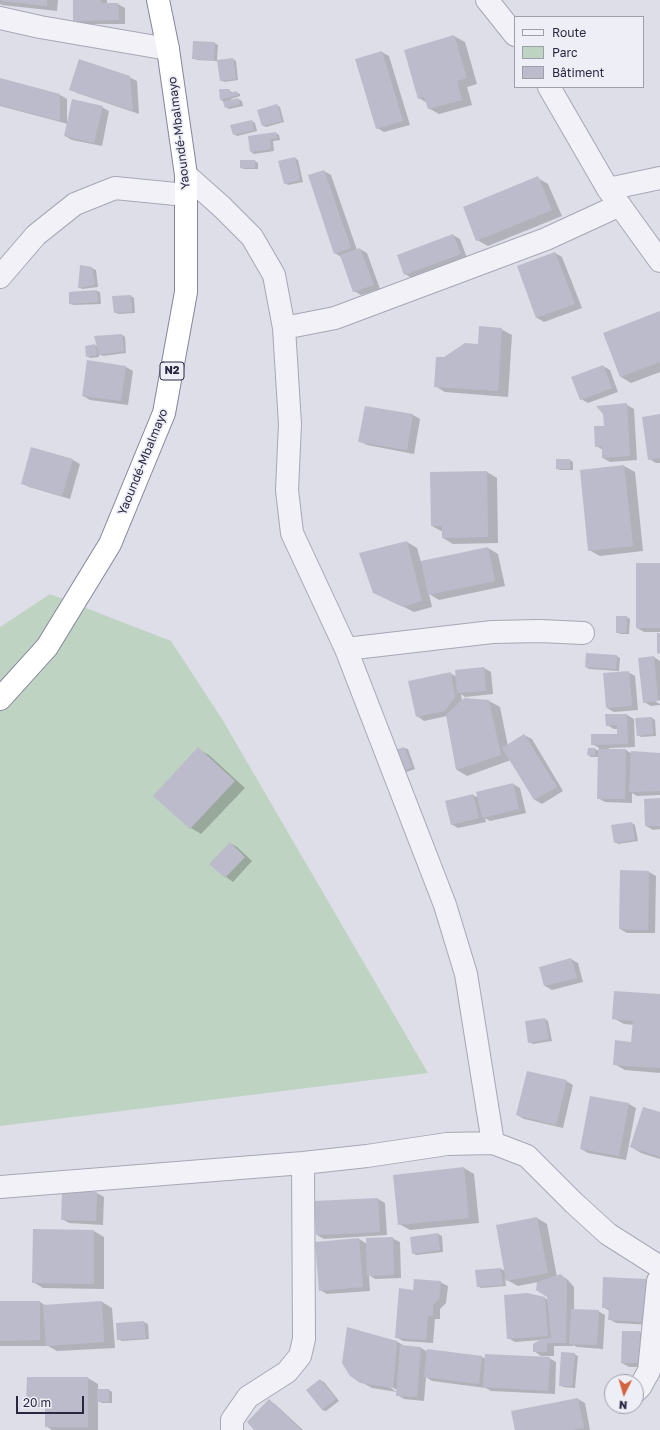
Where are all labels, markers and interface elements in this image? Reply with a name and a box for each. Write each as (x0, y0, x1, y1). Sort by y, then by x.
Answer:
legend (514, 16, 644, 88)
text: Route (552, 25, 586, 40)
text: Parc (552, 45, 578, 60)
text: Bâtiment (552, 65, 604, 80)
street label: Yaoundé-Mbalmayo (165, 76, 193, 190)
road number: N2 (160, 362, 184, 380)
street label: Yaoundé-Mbalmayo (115, 407, 171, 517)
north arrow (604, 1374, 644, 1414)
scale bar (18, 1388, 86, 1414)
text: 20 m (23, 1395, 51, 1410)
text: N (618, 1399, 628, 1412)

